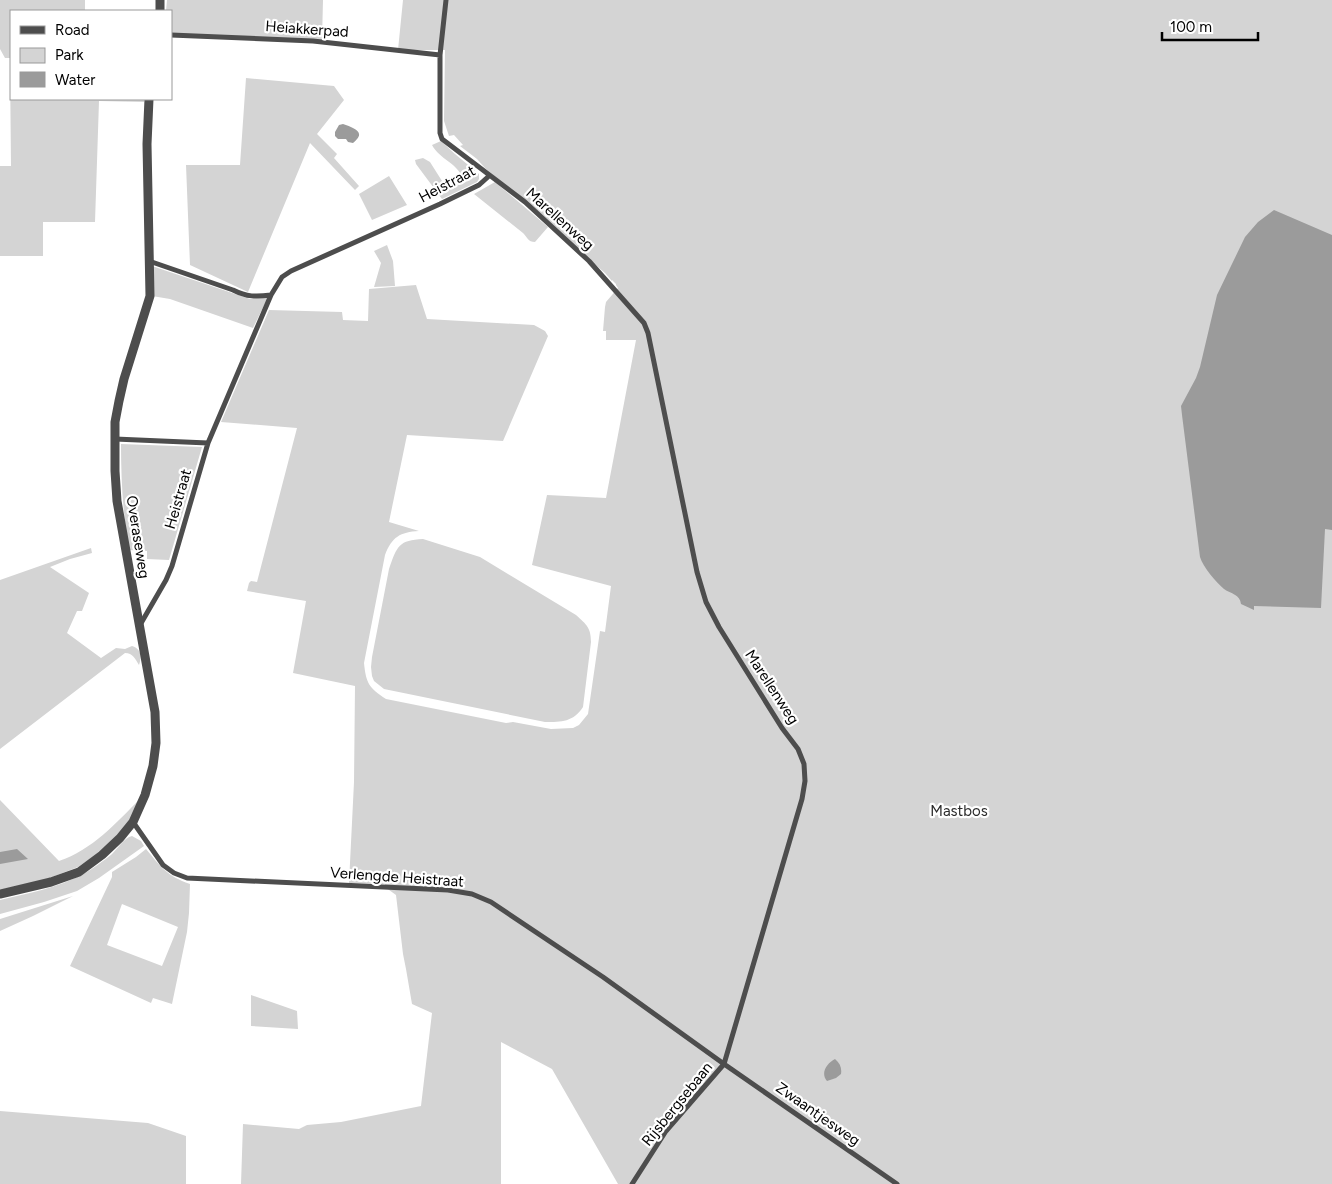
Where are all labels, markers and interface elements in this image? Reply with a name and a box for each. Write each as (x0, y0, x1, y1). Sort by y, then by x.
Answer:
legend (10, 10, 172, 100)
scale bar (1162, 10, 1258, 42)
street label: Heiakkerpad (265, 17, 349, 41)
text: 100 m (1170, 18, 1212, 36)
text: Road (55, 21, 90, 39)
text: Park (55, 46, 84, 64)
text: Water (55, 71, 95, 89)
street label: Heistraat (416, 161, 479, 206)
street label: Marellenweg (522, 184, 598, 254)
street label: Heistraat (161, 467, 195, 531)
street label: Overaseweg (123, 494, 153, 580)
street label: Marellenweg (741, 646, 803, 728)
park label: Mastbos (930, 802, 988, 820)
street label: Verlengde Heistraat (330, 863, 465, 891)
street label: Rijsbergsebaan (638, 1059, 716, 1149)
street label: Zwaantjesweg (773, 1078, 863, 1150)

